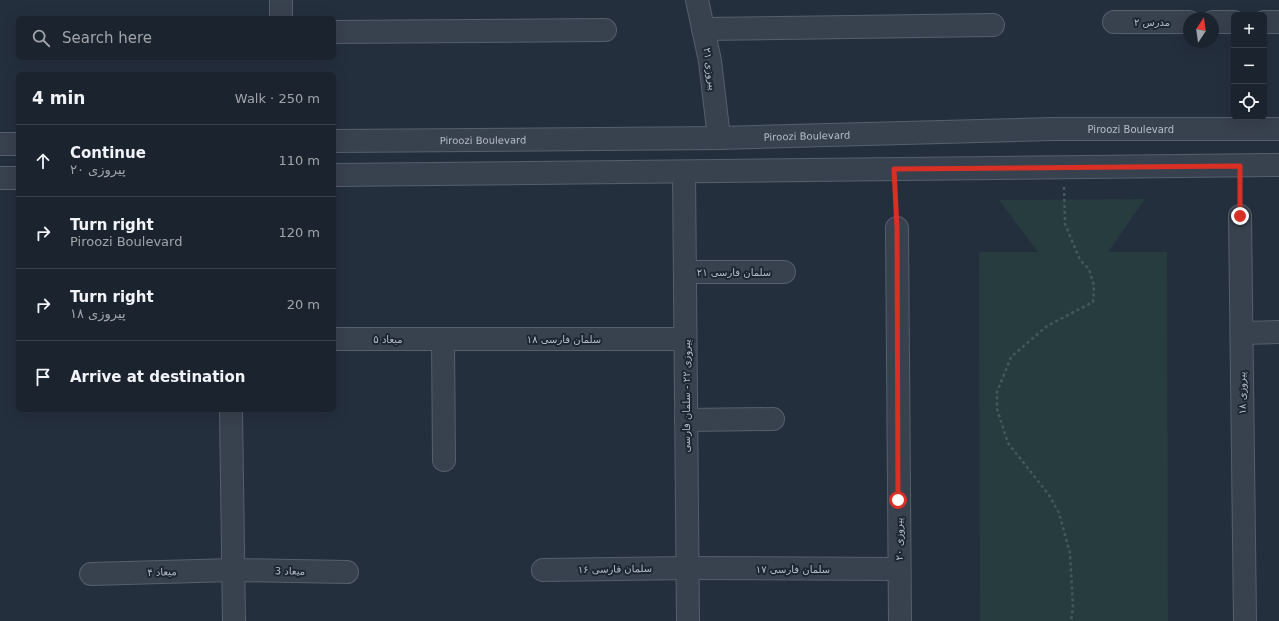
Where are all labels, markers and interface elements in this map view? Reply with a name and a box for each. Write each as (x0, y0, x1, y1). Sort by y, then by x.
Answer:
north arrow (1183, 12, 1219, 48)
map controls (1231, 12, 1267, 120)
button: + (1231, 12, 1267, 48)
search box (16, 16, 336, 60)
street label: مدرس ۲ (1134, 17, 1170, 28)
icon: search (30, 27, 52, 49)
text: Search here (62, 29, 152, 47)
street label: پیروزی ۲۱ (701, 47, 718, 91)
button: − (1231, 48, 1267, 84)
button: locate (1231, 84, 1267, 120)
text: 4 min (32, 88, 85, 108)
text: Walk · 250 m (235, 91, 320, 106)
street label: Piroozi Boulevard (1088, 124, 1174, 135)
street label: Piroozi Boulevard (764, 129, 850, 142)
street label: Piroozi Boulevard (440, 134, 526, 146)
text: Continue (70, 144, 146, 162)
icon: ahead (32, 150, 54, 172)
text: 110 m (278, 153, 320, 168)
text: پیروزی ۲۰ (70, 162, 126, 177)
route end (1231, 207, 1249, 225)
text: Turn right (70, 216, 154, 234)
icon: right (32, 222, 54, 244)
text: 120 m (278, 225, 320, 240)
text: Piroozi Boulevard (70, 234, 182, 249)
street label: سلمان فارسی ۲۱ (697, 267, 771, 278)
text: Turn right (70, 288, 154, 306)
icon: right (32, 294, 54, 316)
text: 20 m (287, 297, 320, 312)
text: پیروزی ۱۸ (70, 306, 126, 321)
street label: میعاد ۵ (373, 334, 403, 345)
street label: سلمان فارسی ۱۸ (527, 334, 601, 345)
street label: پیروزی ۲۲ - سلمان فارسی (681, 339, 693, 453)
icon: arrive (32, 366, 54, 388)
text: Arrive at destination (70, 368, 245, 386)
street label: پیروزی ۱۸ (1236, 371, 1249, 414)
route start (889, 491, 907, 509)
street label: پیروزی ۲۰ (893, 517, 906, 560)
street label: سلمان فارسی ۱۶ (578, 563, 652, 575)
street label: سلمان فارسی ۱۷ (756, 564, 830, 575)
street label: میعاد 3 (275, 565, 305, 577)
street label: میعاد ۴ (147, 566, 177, 578)

